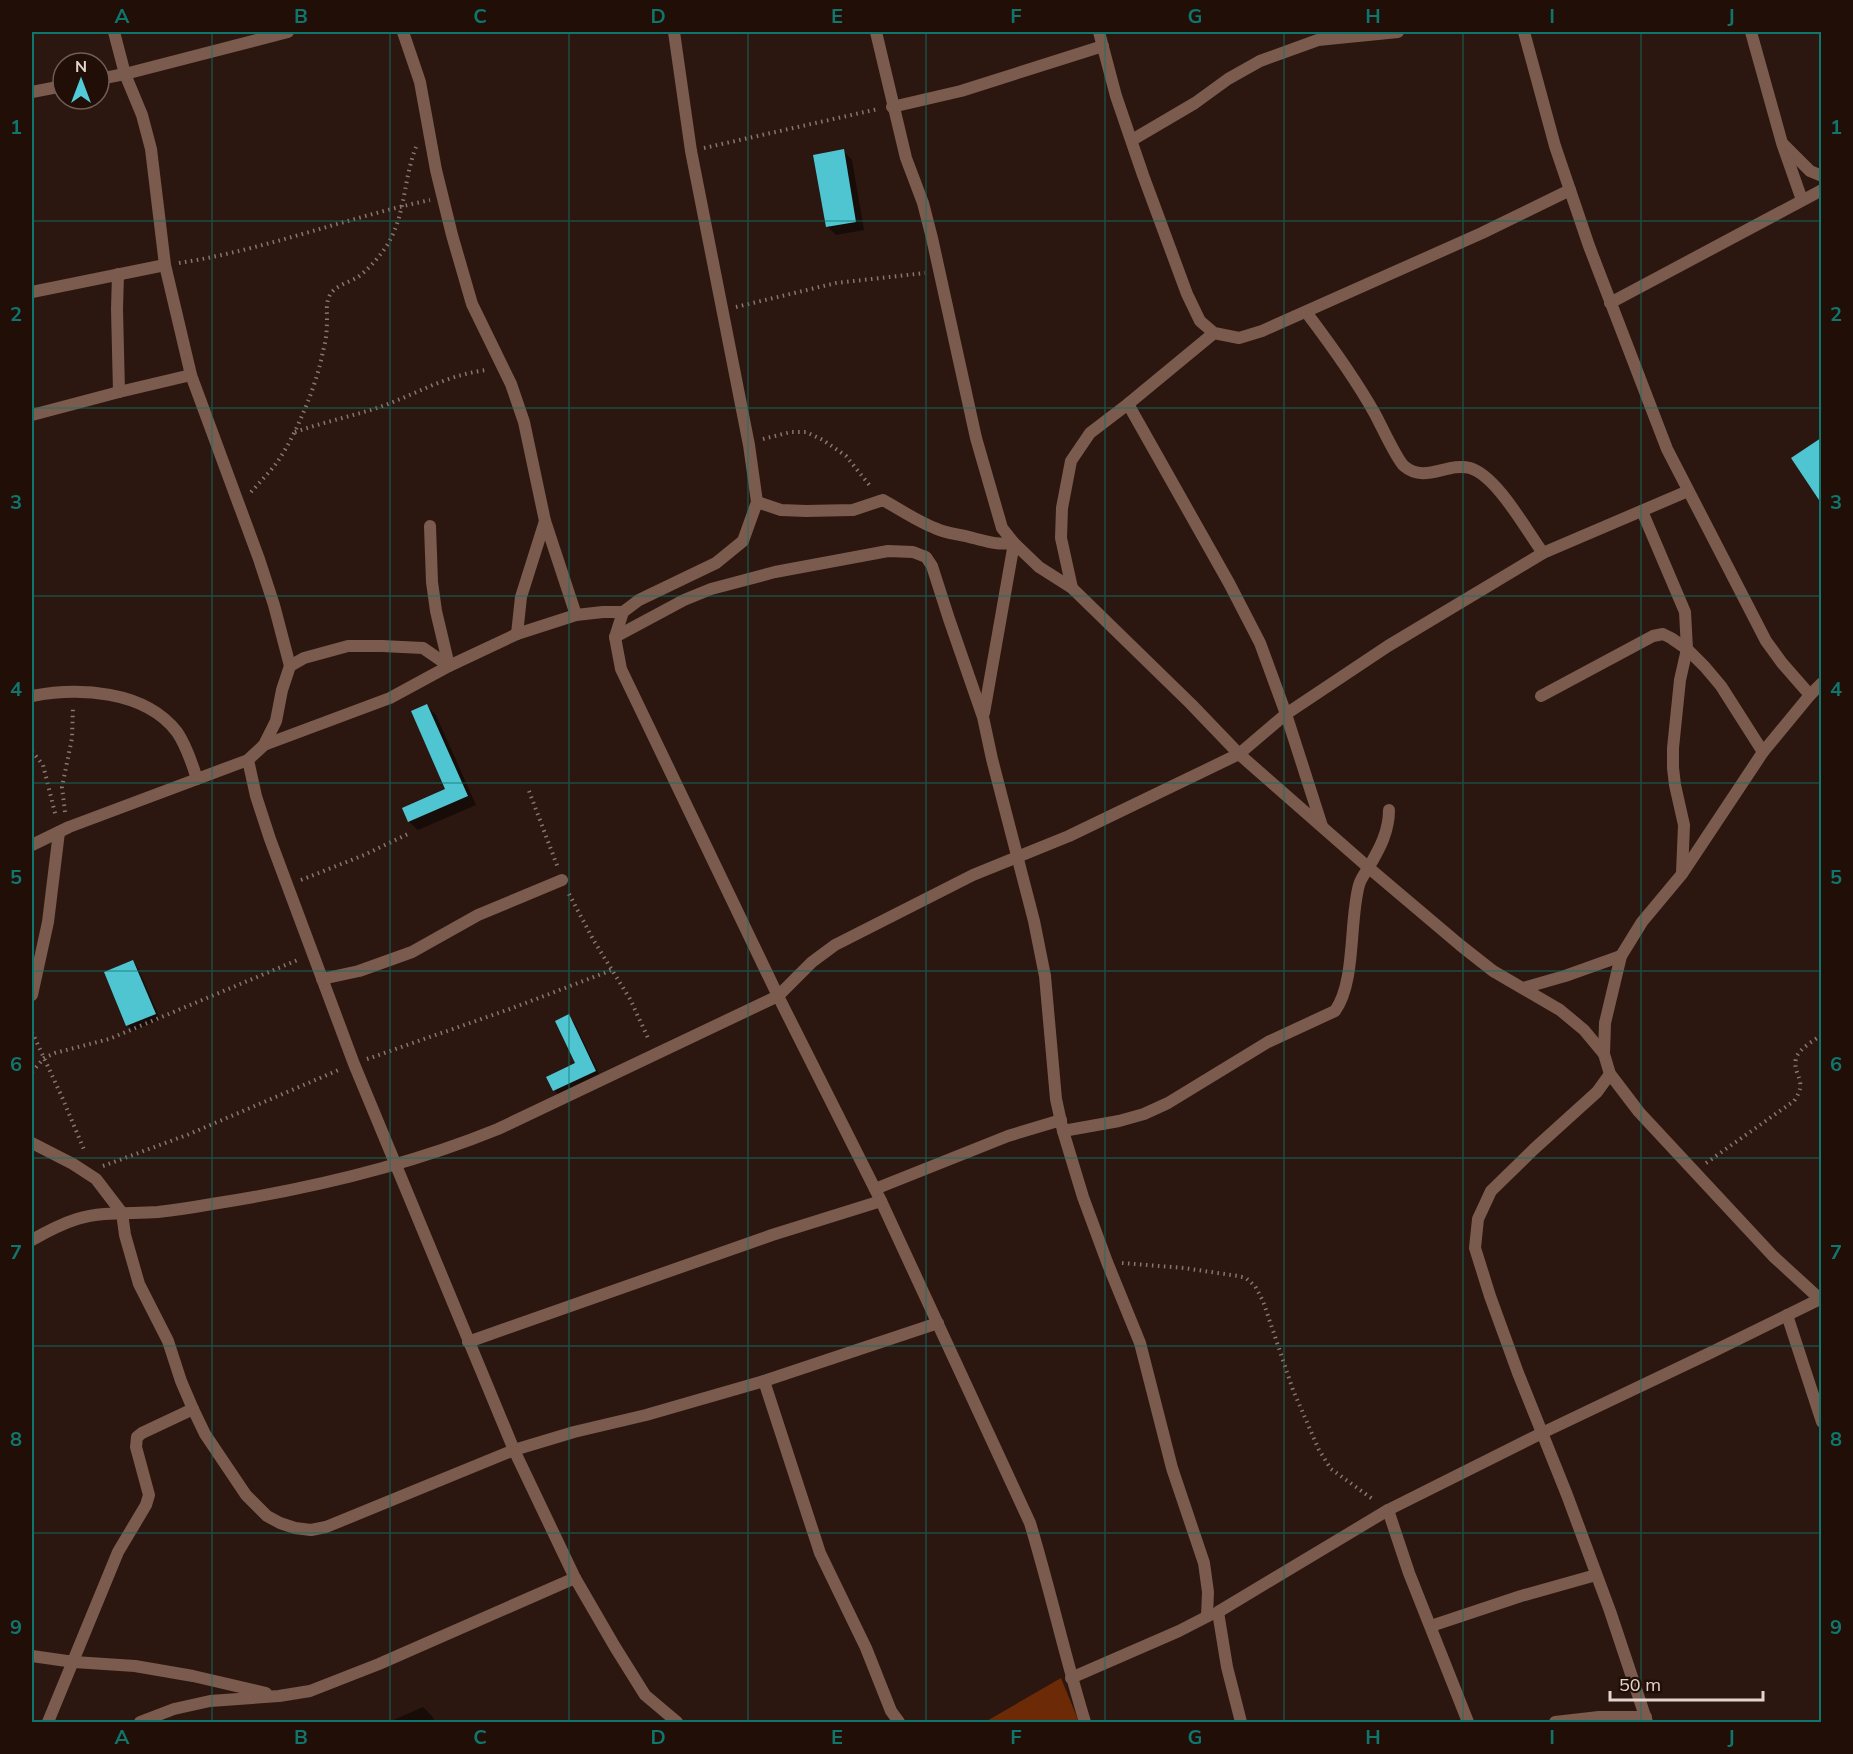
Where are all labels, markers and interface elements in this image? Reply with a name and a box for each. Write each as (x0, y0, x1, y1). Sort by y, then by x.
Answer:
text: A (115, 3, 130, 28)
text: B (294, 3, 308, 28)
text: C (473, 3, 487, 28)
text: D (650, 3, 666, 28)
text: E (831, 3, 843, 28)
text: F (1010, 3, 1022, 28)
text: G (1188, 3, 1202, 28)
text: H (1365, 3, 1381, 28)
text: I (1549, 3, 1555, 28)
text: J (1727, 3, 1735, 28)
north arrow (51, 51, 111, 111)
text: N (75, 56, 87, 76)
text: 1 (10, 114, 22, 139)
text: 1 (1830, 114, 1842, 139)
text: 2 (10, 301, 22, 326)
text: 2 (1830, 301, 1842, 326)
text: 3 (10, 489, 22, 514)
text: 3 (1830, 489, 1842, 514)
text: 4 (10, 676, 22, 701)
text: 4 (1830, 676, 1842, 701)
text: 5 (10, 864, 22, 889)
text: 5 (1830, 864, 1842, 889)
text: 6 (10, 1051, 22, 1076)
text: 6 (1830, 1051, 1842, 1076)
text: 7 (10, 1239, 22, 1264)
text: 7 (1830, 1239, 1842, 1264)
text: 8 (10, 1426, 22, 1451)
text: 8 (1830, 1426, 1842, 1451)
text: 9 (10, 1614, 22, 1639)
text: 9 (1830, 1614, 1842, 1639)
scale bar (1610, 1664, 1763, 1702)
text: 50 m (1619, 1673, 1661, 1696)
text: A (115, 1724, 130, 1749)
text: B (294, 1724, 308, 1749)
text: C (473, 1724, 487, 1749)
text: D (650, 1724, 666, 1749)
text: E (831, 1724, 843, 1749)
text: F (1010, 1724, 1022, 1749)
text: G (1188, 1724, 1202, 1749)
text: H (1365, 1724, 1381, 1749)
text: I (1549, 1724, 1555, 1749)
text: J (1727, 1724, 1735, 1749)

